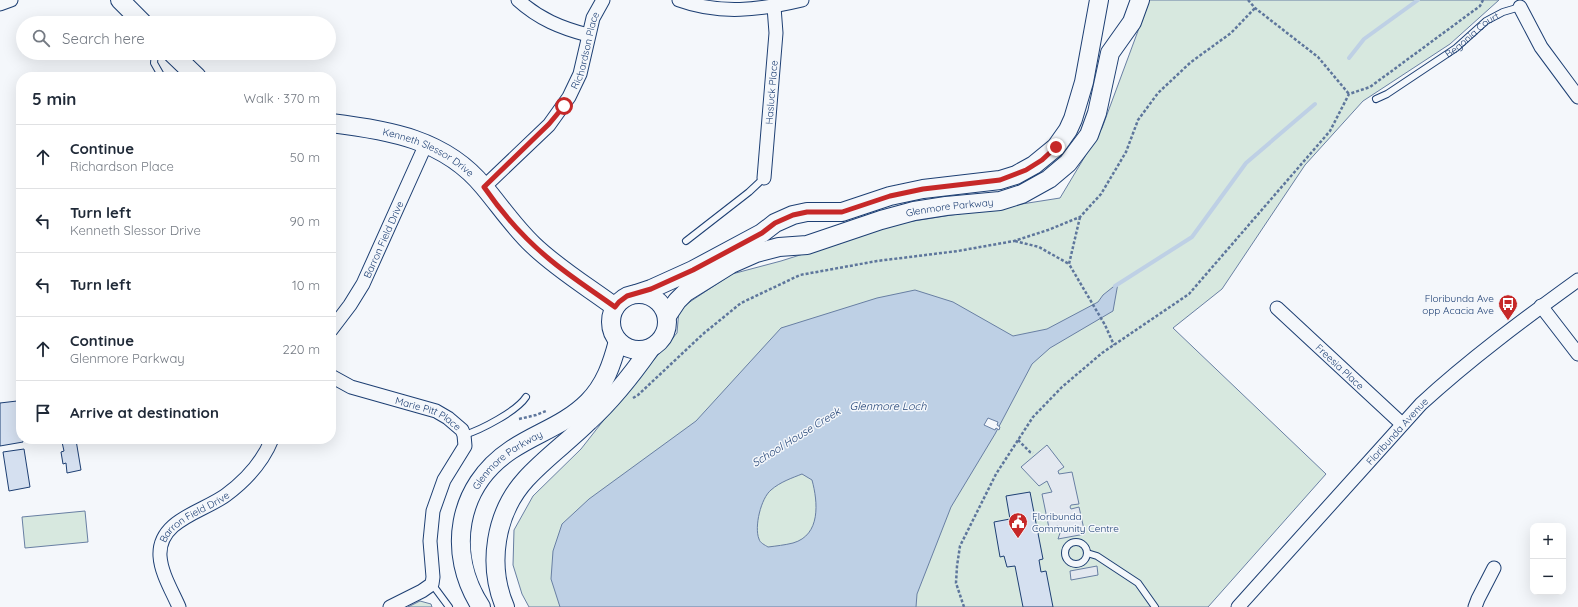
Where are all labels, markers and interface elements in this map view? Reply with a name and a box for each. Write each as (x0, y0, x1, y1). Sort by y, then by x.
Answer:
street label: Begonia Court (1442, 8, 1502, 60)
street label: Richardson Place (567, 9, 602, 91)
search box (16, 16, 336, 60)
icon: search (30, 27, 52, 49)
text: Search here (62, 29, 145, 48)
street label: Hasluck Place (762, 59, 780, 125)
text: 5 min (32, 88, 76, 109)
text: Walk · 370 m (243, 90, 320, 106)
route start (555, 97, 573, 115)
street label: Kenneth Slessor Drive (382, 125, 477, 179)
route end (1047, 138, 1065, 156)
text: Continue (70, 139, 134, 158)
icon: ahead (32, 146, 54, 168)
text: 50 m (290, 149, 320, 165)
text: Richardson Place (70, 158, 174, 174)
street label: Glenmore Parkway (904, 195, 994, 219)
street label: Barron Field Drive (360, 198, 406, 280)
text: Turn left (70, 203, 132, 222)
icon: left (32, 210, 54, 232)
text: 90 m (290, 213, 320, 229)
text: Kenneth Slessor Drive (70, 222, 201, 238)
icon: left (32, 274, 54, 296)
text: Turn left (70, 275, 132, 294)
text: 10 m (292, 277, 320, 293)
place label: Floribunda Ave opp Acacia Ave (1422, 292, 1494, 317)
bus stop icon: Floribunda Ave opp Acacia Ave (1497, 293, 1519, 321)
text: Continue (70, 331, 134, 350)
icon: ahead (32, 338, 54, 360)
text: 220 m (282, 341, 320, 357)
street label: Freesia Place (1313, 341, 1367, 392)
text: Glenmore Parkway (70, 350, 185, 366)
street label: Marie Pitt Place (394, 393, 464, 433)
street label: Floribunda Avenue (1363, 394, 1431, 467)
water label: Glenmore Loch (850, 399, 927, 413)
icon: arrive (32, 402, 54, 424)
text: Arrive at destination (70, 403, 219, 422)
water label: School House Creek (749, 404, 844, 470)
street label: Glenmore Parkway (469, 427, 544, 492)
street label: Barron Field Drive (156, 488, 232, 544)
place label: Floribunda Community Centre (1032, 510, 1119, 535)
public building icon: Floribunda Community Centre (1007, 511, 1029, 539)
map controls (1530, 523, 1566, 595)
button: + (1530, 523, 1566, 559)
button: − (1530, 559, 1566, 595)

